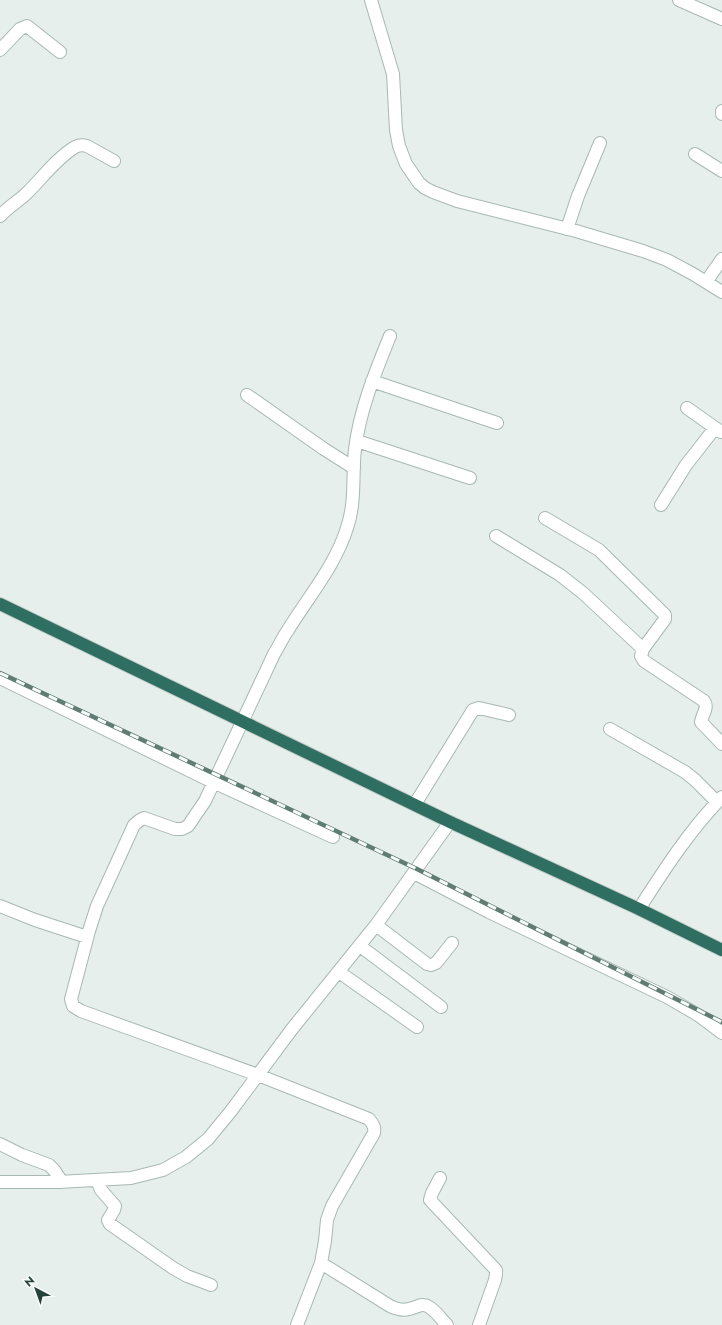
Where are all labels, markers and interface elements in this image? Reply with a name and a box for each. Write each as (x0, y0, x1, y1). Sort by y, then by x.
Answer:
north arrow (16, 1269, 56, 1309)
text: N (21, 1273, 38, 1290)

